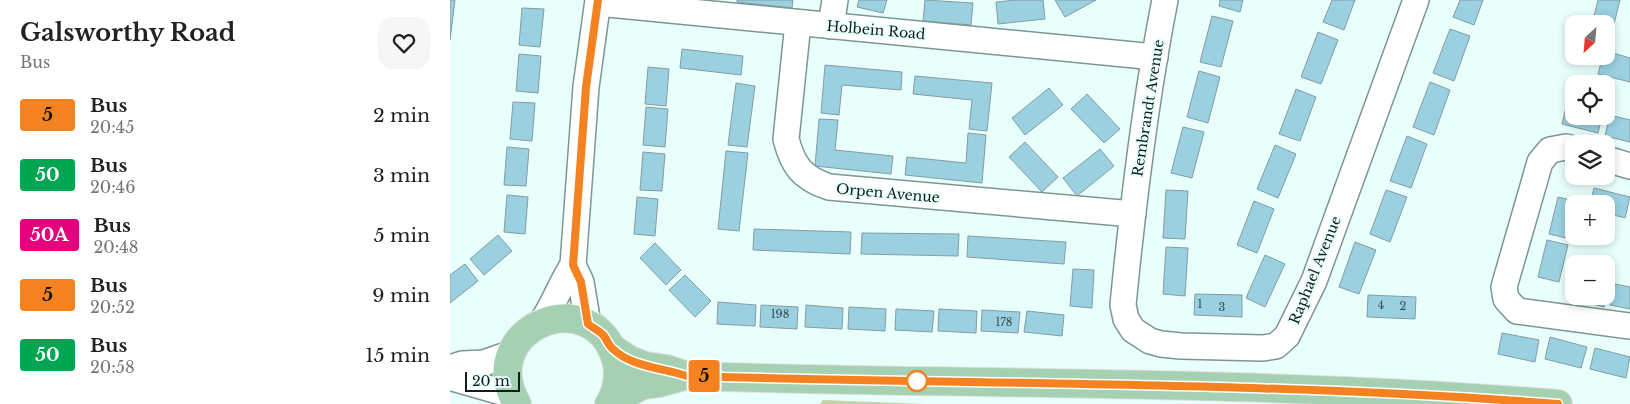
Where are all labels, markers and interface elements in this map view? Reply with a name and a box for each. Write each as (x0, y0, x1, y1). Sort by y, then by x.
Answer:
north arrow (1565, 15, 1615, 65)
map controls (1565, 15, 1615, 305)
button: heart (378, 17, 430, 69)
street label: Holbein Road (826, 17, 927, 43)
text: Galsworthy Road (20, 18, 235, 47)
street label: Rembrandt Avenue (1128, 38, 1168, 178)
text: Bus (20, 52, 50, 72)
button: locate (1565, 75, 1615, 125)
text: Bus (90, 94, 127, 117)
text: 5 (42, 104, 53, 126)
text: 2 min (373, 104, 430, 127)
text: 20:45 (90, 117, 134, 137)
button: layers (1565, 135, 1615, 185)
text: Bus (90, 154, 127, 177)
text: 50 (35, 164, 60, 186)
text: 3 min (373, 164, 430, 187)
text: 20:46 (90, 177, 136, 197)
street label: Orpen Avenue (835, 180, 941, 206)
button: + (1565, 195, 1615, 245)
street label: Raphael Avenue (1285, 213, 1345, 327)
text: Bus (94, 214, 131, 237)
text: 50A (30, 224, 69, 246)
text: 5 min (374, 224, 430, 247)
text: 20:48 (94, 237, 138, 257)
button: − (1565, 255, 1615, 305)
text: Bus (90, 274, 127, 297)
text: 5 (42, 284, 53, 306)
text: 9 min (372, 284, 430, 307)
text: 20:52 (90, 297, 135, 317)
house number: 1 (1198, 297, 1203, 311)
house number: 4 (1378, 298, 1384, 312)
house number: 2 (1400, 299, 1407, 313)
house number: 3 (1219, 300, 1226, 314)
house number: 198 (771, 307, 789, 321)
house number: 178 (995, 315, 1013, 329)
text: Bus (90, 334, 127, 357)
text: 50 (35, 344, 60, 366)
text: 15 min (365, 344, 430, 367)
text: 20:58 (90, 357, 135, 377)
line badge: 5 (688, 360, 720, 392)
text: 5 (699, 365, 709, 387)
scale bar (465, 369, 520, 392)
unlabelled marker (906, 370, 928, 392)
text: 20 m (472, 372, 510, 390)

